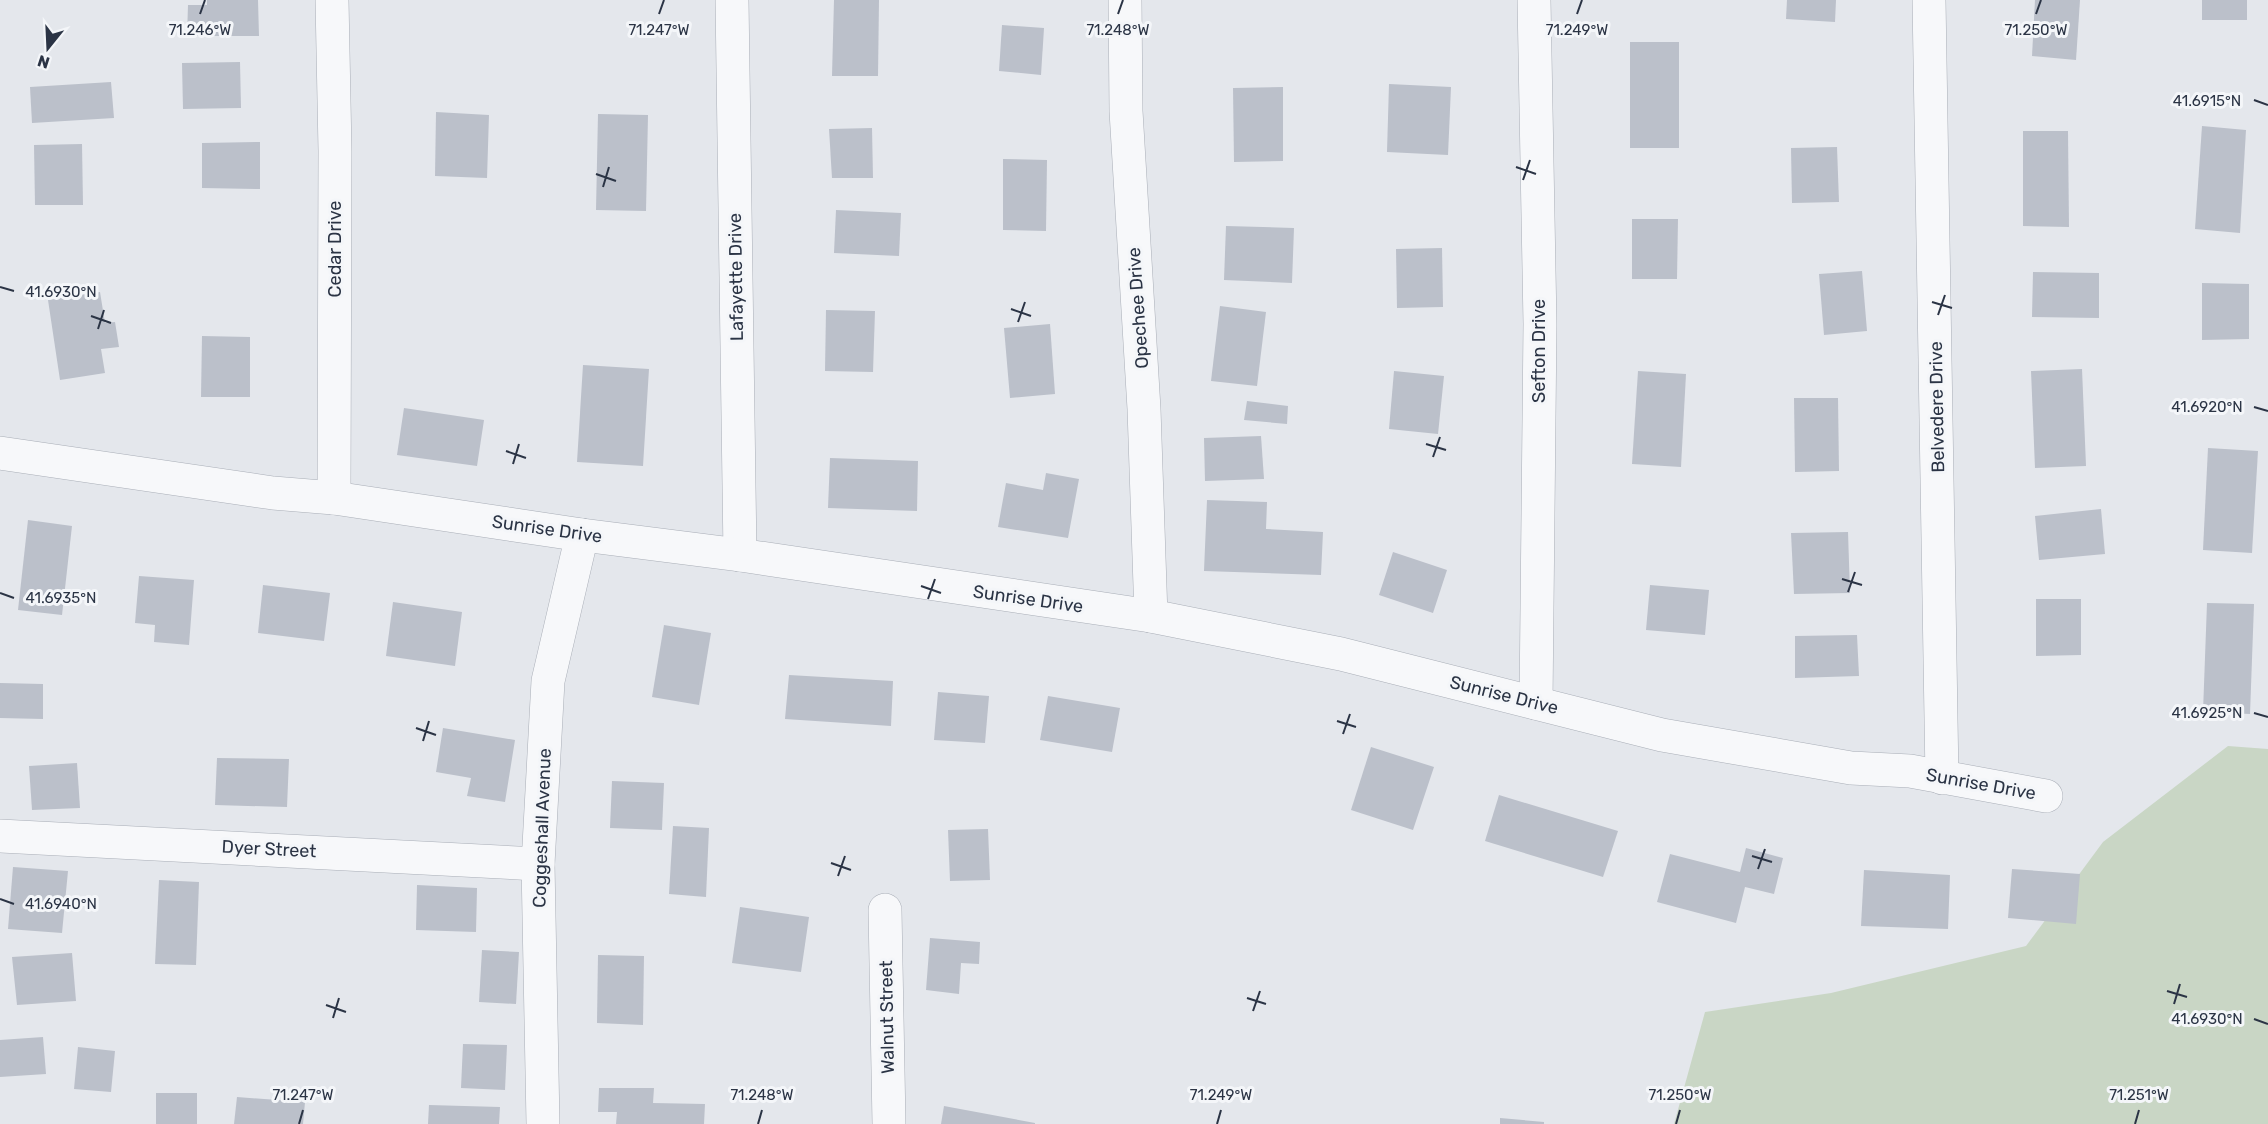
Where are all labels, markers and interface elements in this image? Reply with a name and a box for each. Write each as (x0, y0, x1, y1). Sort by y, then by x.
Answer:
north arrow (18, 18, 78, 78)
text: 71.246°W (169, 21, 231, 39)
text: 71.247°W (628, 21, 690, 39)
text: 71.248°W (1086, 21, 1150, 39)
text: 71.249°W (1546, 21, 1608, 39)
text: 71.250°W (2005, 21, 2067, 39)
text: N (35, 51, 52, 73)
text: 41.6915°N (2173, 92, 2241, 110)
street label: Cedar Drive (324, 201, 346, 297)
street label: Lafayette Drive (724, 213, 748, 341)
street label: Opechee Drive (1123, 246, 1153, 370)
text: 41.6930°N (25, 283, 97, 301)
street label: Sefton Drive (1528, 299, 1550, 403)
street label: Belvedere Drive (1925, 341, 1949, 473)
text: 41.6920°N (2171, 398, 2243, 416)
street label: Sunrise Drive (490, 510, 604, 548)
street label: Sunrise Drive (971, 580, 1085, 618)
text: 41.6935°N (26, 589, 96, 607)
street label: Sunrise Drive (1447, 671, 1561, 719)
text: 41.6925°N (2172, 704, 2242, 722)
street label: Coggeshall Avenue (528, 748, 556, 908)
street label: Sunrise Drive (1924, 764, 2038, 804)
street label: Dyer Street (221, 836, 317, 862)
text: 41.6940°N (25, 895, 97, 913)
street label: Walnut Street (875, 960, 899, 1074)
text: 41.6930°N (2171, 1010, 2243, 1028)
text: 71.247°W (272, 1086, 334, 1104)
text: 71.248°W (730, 1086, 794, 1104)
text: 71.249°W (1190, 1086, 1252, 1104)
text: 71.250°W (1649, 1086, 1711, 1104)
text: 71.251°W (2109, 1086, 2169, 1104)

